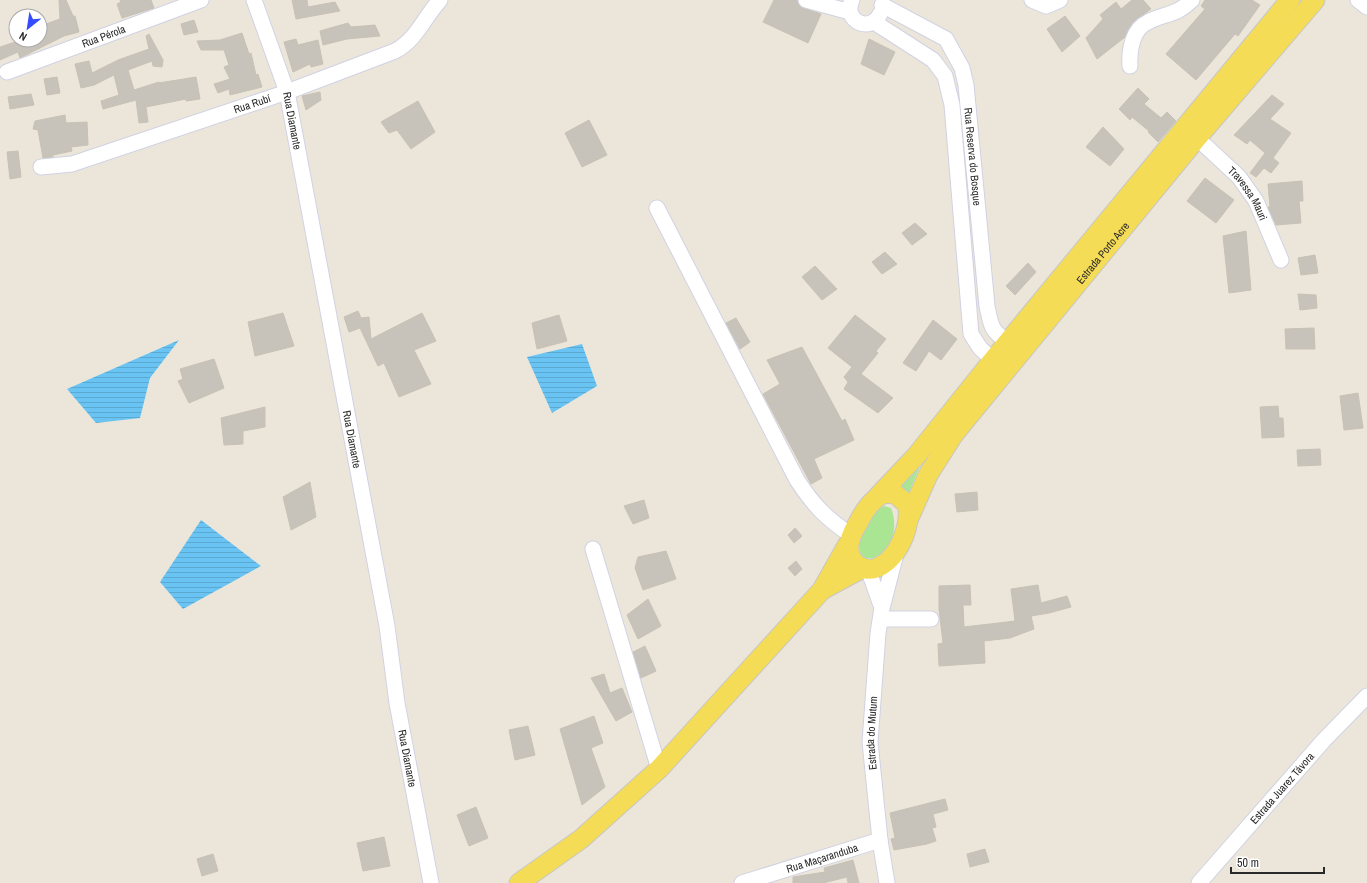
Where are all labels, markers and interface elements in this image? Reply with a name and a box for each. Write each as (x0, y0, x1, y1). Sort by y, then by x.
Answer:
north arrow (8, 8, 48, 48)
street label: Rua Pérola (80, 22, 127, 51)
text: N (17, 29, 29, 44)
street label: Rua Rubí (232, 91, 273, 116)
street label: Rua Diamante (280, 91, 305, 151)
street label: Rua Reserva do Bosque (961, 107, 984, 206)
street label: Travessa Mauri (1225, 163, 1270, 223)
street label: Estrada Porto Acre (1073, 219, 1132, 287)
street label: Rua Diamante (340, 409, 364, 469)
street label: Estrada do Mutum (863, 696, 880, 771)
street label: Rua Diamante (395, 728, 420, 788)
street label: Estrada Juarez Távora (1247, 749, 1317, 827)
street label: Rua Maçaranduba (785, 840, 860, 876)
scale bar (1231, 849, 1324, 875)
text: 50 m (1237, 855, 1259, 871)

